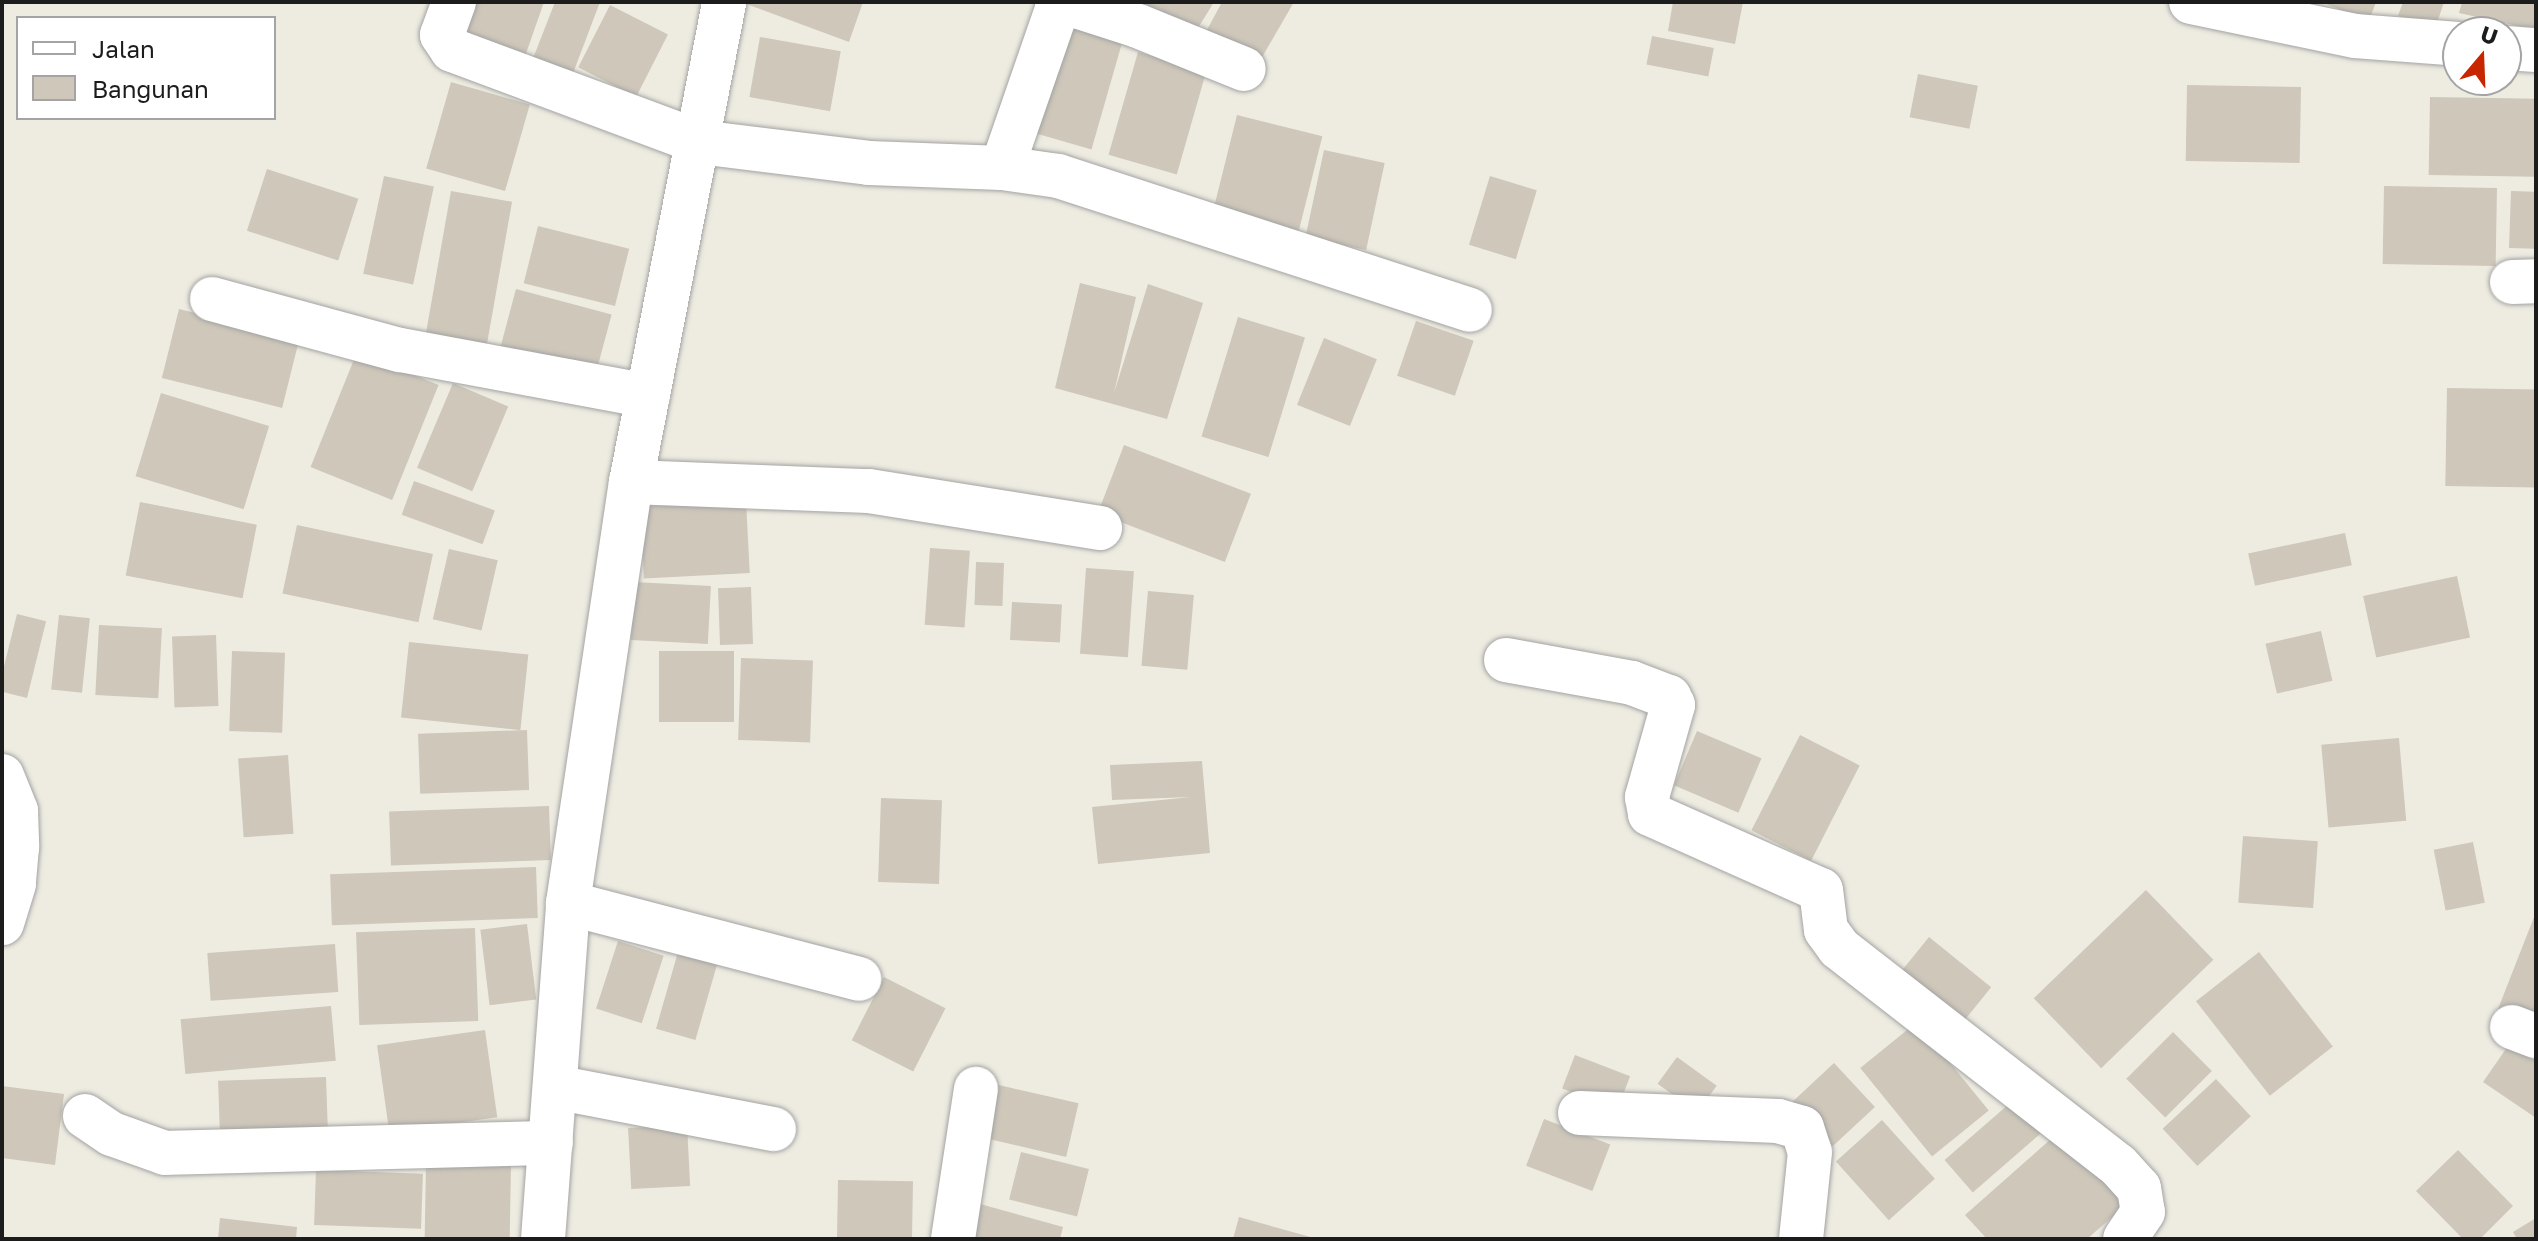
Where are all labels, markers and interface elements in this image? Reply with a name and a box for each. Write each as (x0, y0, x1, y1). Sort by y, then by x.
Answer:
legend (16, 16, 276, 120)
north arrow (2442, 16, 2522, 96)
text: U (2477, 19, 2501, 50)
text: Jalan (92, 34, 155, 63)
text: Bangunan (92, 74, 209, 103)

